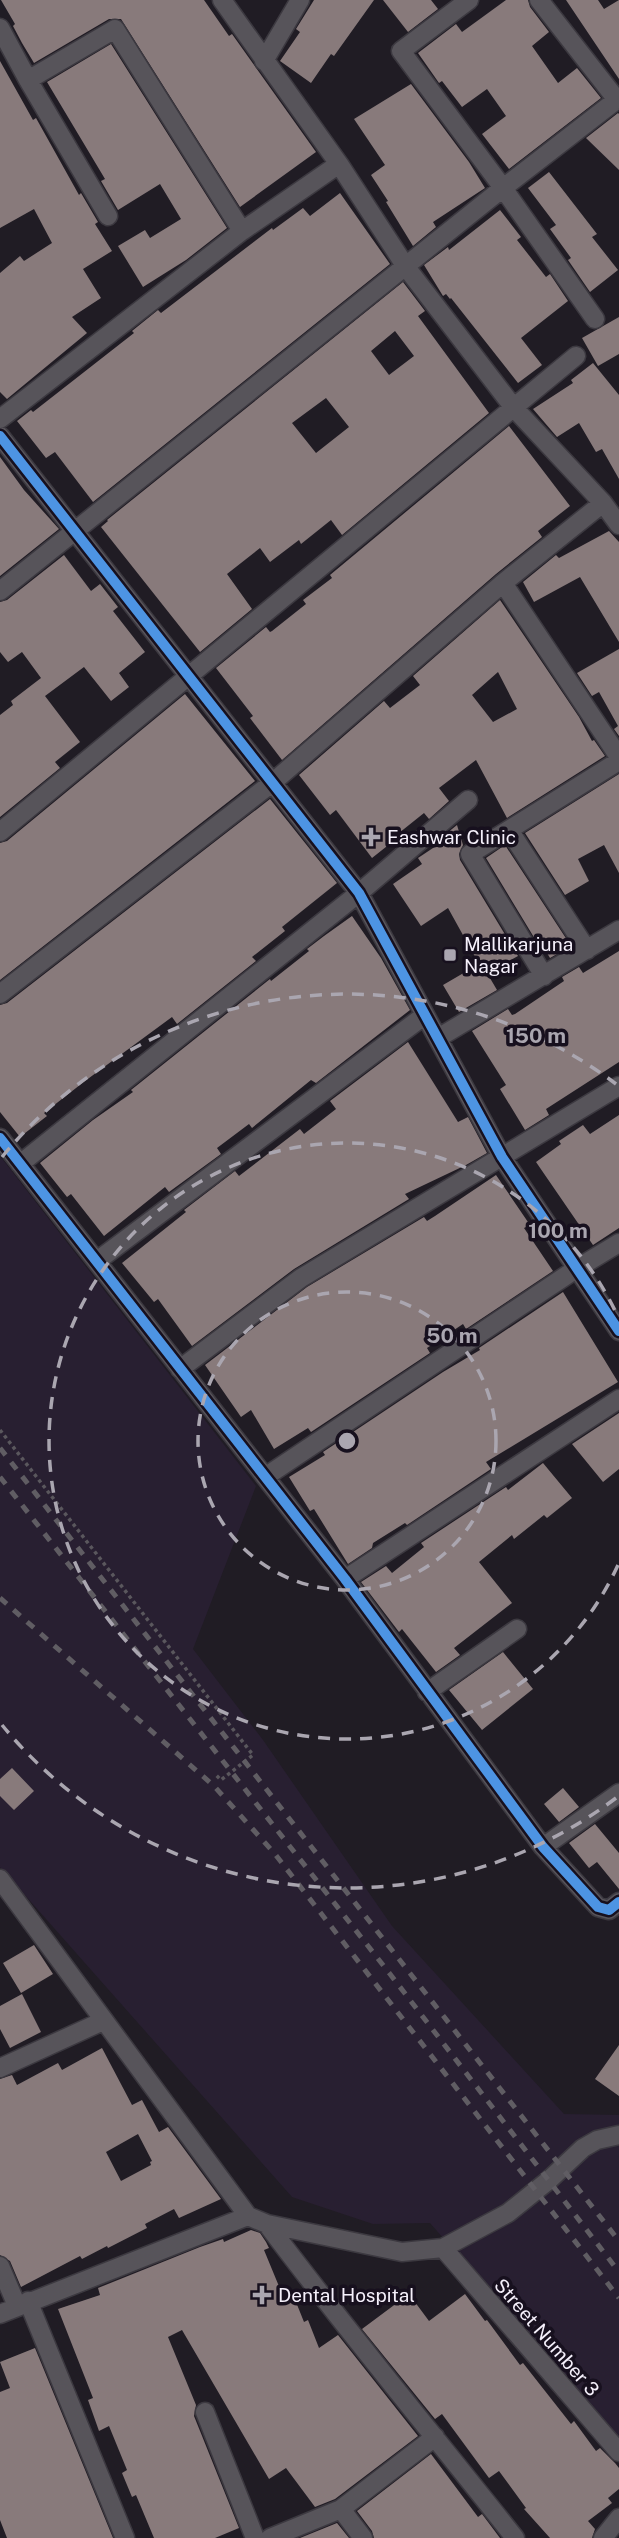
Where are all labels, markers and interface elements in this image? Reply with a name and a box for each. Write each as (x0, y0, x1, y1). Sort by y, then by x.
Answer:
place label: Eashwar Clinic (387, 826, 516, 848)
marker: Eashwar Clinic (361, 827, 381, 847)
place label: Mallikarjuna Nagar (464, 933, 573, 977)
marker: Mallikarjuna Nagar (442, 947, 458, 963)
text: 150 m (506, 1023, 566, 1048)
text: 100 m (528, 1218, 588, 1243)
text: 50 m (426, 1323, 478, 1348)
centre of rings (335, 1429, 359, 1453)
street label: Street Number 3 (490, 2274, 604, 2400)
place label: Dental Hospital (278, 2284, 415, 2306)
marker: Dental Hospital (252, 2285, 272, 2305)

